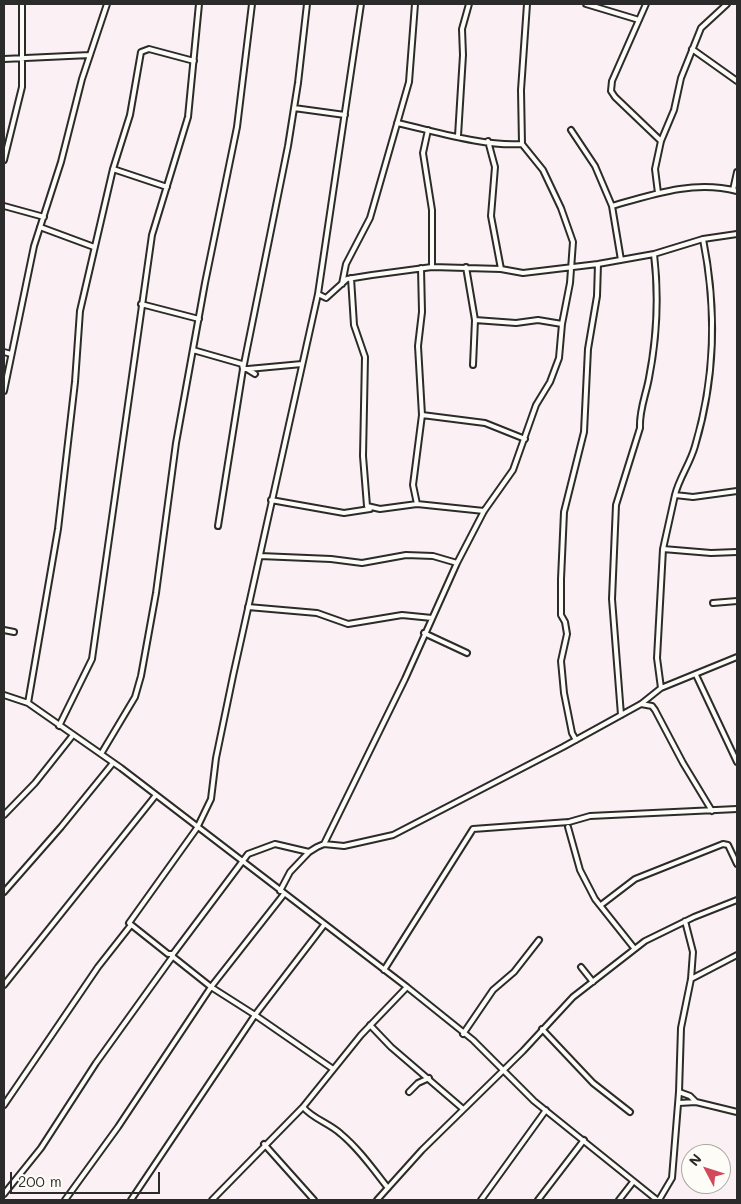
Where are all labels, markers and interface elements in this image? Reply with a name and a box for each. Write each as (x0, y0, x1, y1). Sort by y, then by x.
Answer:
north arrow (681, 1144, 731, 1194)
text: N (684, 1150, 706, 1170)
scale bar (12, 1162, 162, 1194)
text: 200 m (18, 1171, 62, 1191)

